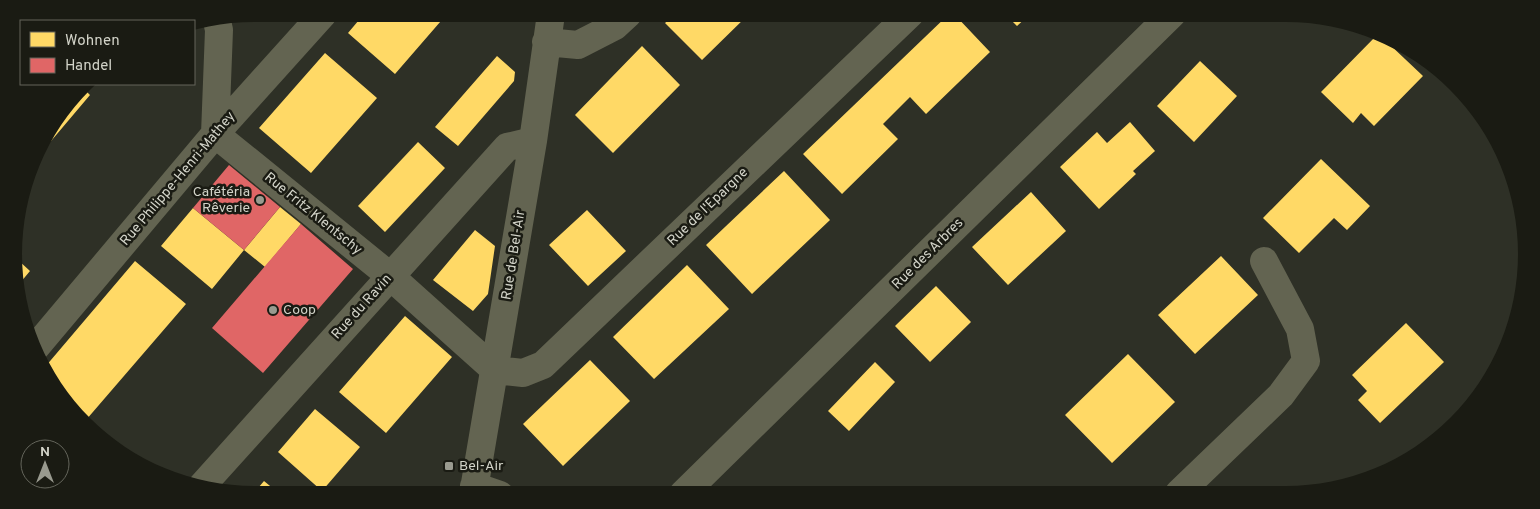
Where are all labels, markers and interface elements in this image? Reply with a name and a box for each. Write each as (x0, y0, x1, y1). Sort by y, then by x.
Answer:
legend (20, 20, 195, 85)
text: Wohnen (65, 32, 120, 51)
text: Handel (65, 57, 112, 76)
street label: Rue Philippe-Henri-Mathey (117, 108, 239, 250)
street label: Rue de l'Epargne (664, 164, 752, 250)
street label: Rue Fritz Klentschy (261, 169, 365, 259)
place label: Cafétéria Rêverie (193, 184, 250, 217)
marker: Cafétéria Rêverie (254, 194, 266, 206)
street label: Rue de Bel-Air (499, 208, 530, 301)
street label: Rue des Arbres (889, 215, 967, 293)
street label: Rue du Ravin (328, 271, 396, 343)
place label: Coop (283, 302, 316, 319)
marker: Coop (267, 304, 279, 316)
north arrow (20, 439, 70, 489)
text: N (40, 444, 50, 461)
place label: Bel-Air (459, 458, 504, 475)
marker: Bel-Air (443, 460, 455, 472)

